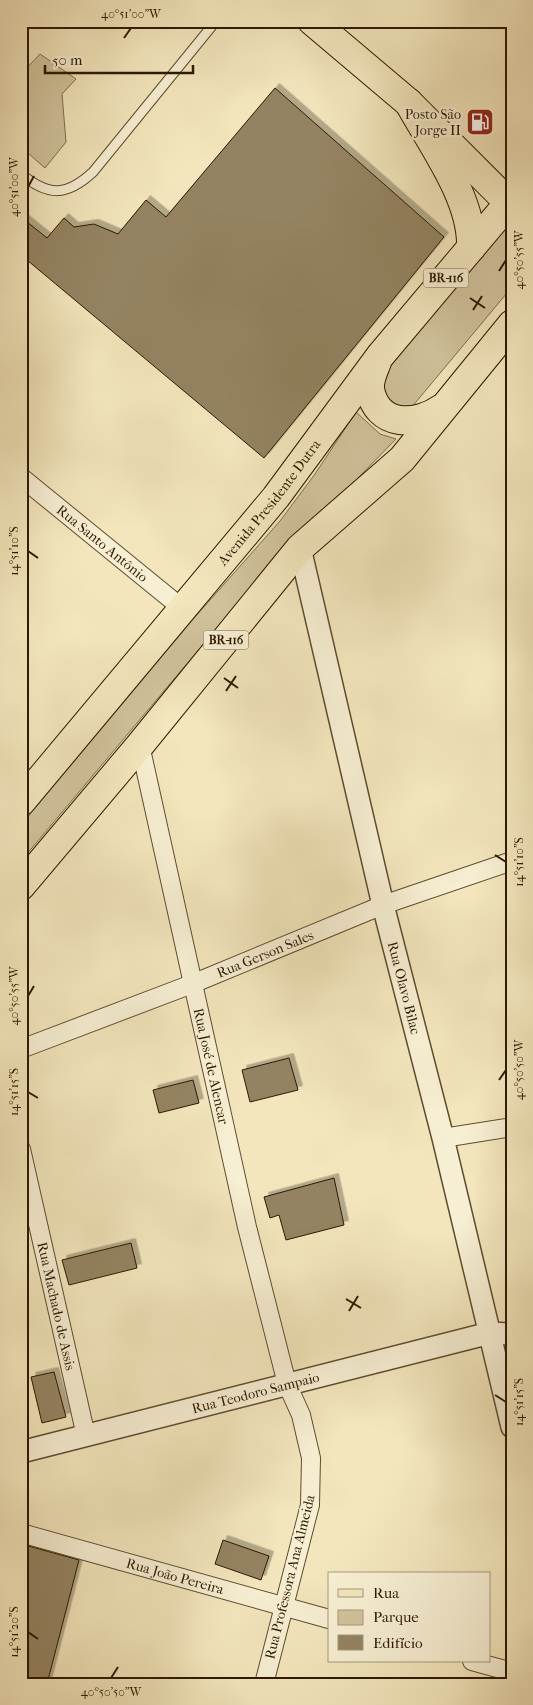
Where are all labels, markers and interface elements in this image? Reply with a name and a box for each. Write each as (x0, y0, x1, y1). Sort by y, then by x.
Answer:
text: 40°51'00"W (101, 7, 162, 21)
scale bar (45, 42, 192, 74)
text: 50 m (52, 51, 83, 69)
place label: Posto São Jorge II (405, 106, 462, 139)
fuel station icon: Posto São Jorge II (465, 107, 495, 137)
text: 40°51'00"W (7, 156, 21, 217)
text: 40°50'55"W (512, 229, 526, 290)
road number: BR-116 (424, 268, 468, 288)
street label: Avenida Presidente Dutra (213, 436, 324, 570)
street label: Rua Santo Antônio (53, 501, 151, 586)
text: 14°51'10"S (7, 526, 21, 576)
road number: BR-116 (204, 630, 248, 650)
text: 14°51'10"S (512, 837, 526, 887)
street label: Rua Gerson Sales (214, 926, 316, 981)
street label: Rua Olavo Bilac (384, 940, 424, 1036)
text: 40°50'55"W (7, 965, 21, 1026)
street label: Rua José de Alencar (190, 1006, 232, 1126)
text: 40°50'50"W (512, 1038, 526, 1100)
text: 14°51'15"S (7, 1068, 21, 1116)
street label: Rua Machado de Assis (34, 1240, 79, 1372)
street label: Rua Teodoro Sampaio (190, 1368, 321, 1417)
text: 14°51'15"S (512, 1378, 526, 1426)
street label: Rua Professora Ana Almeida (261, 1492, 319, 1661)
street label: Rua João Pereira (124, 1554, 226, 1598)
legend (328, 1572, 490, 1662)
text: Rua (373, 1584, 400, 1602)
text: 14°51'20"S (7, 1606, 21, 1658)
text: Parque (373, 1608, 419, 1626)
text: Edifício (373, 1634, 423, 1652)
text: 40°50'50"W (81, 1685, 143, 1699)

